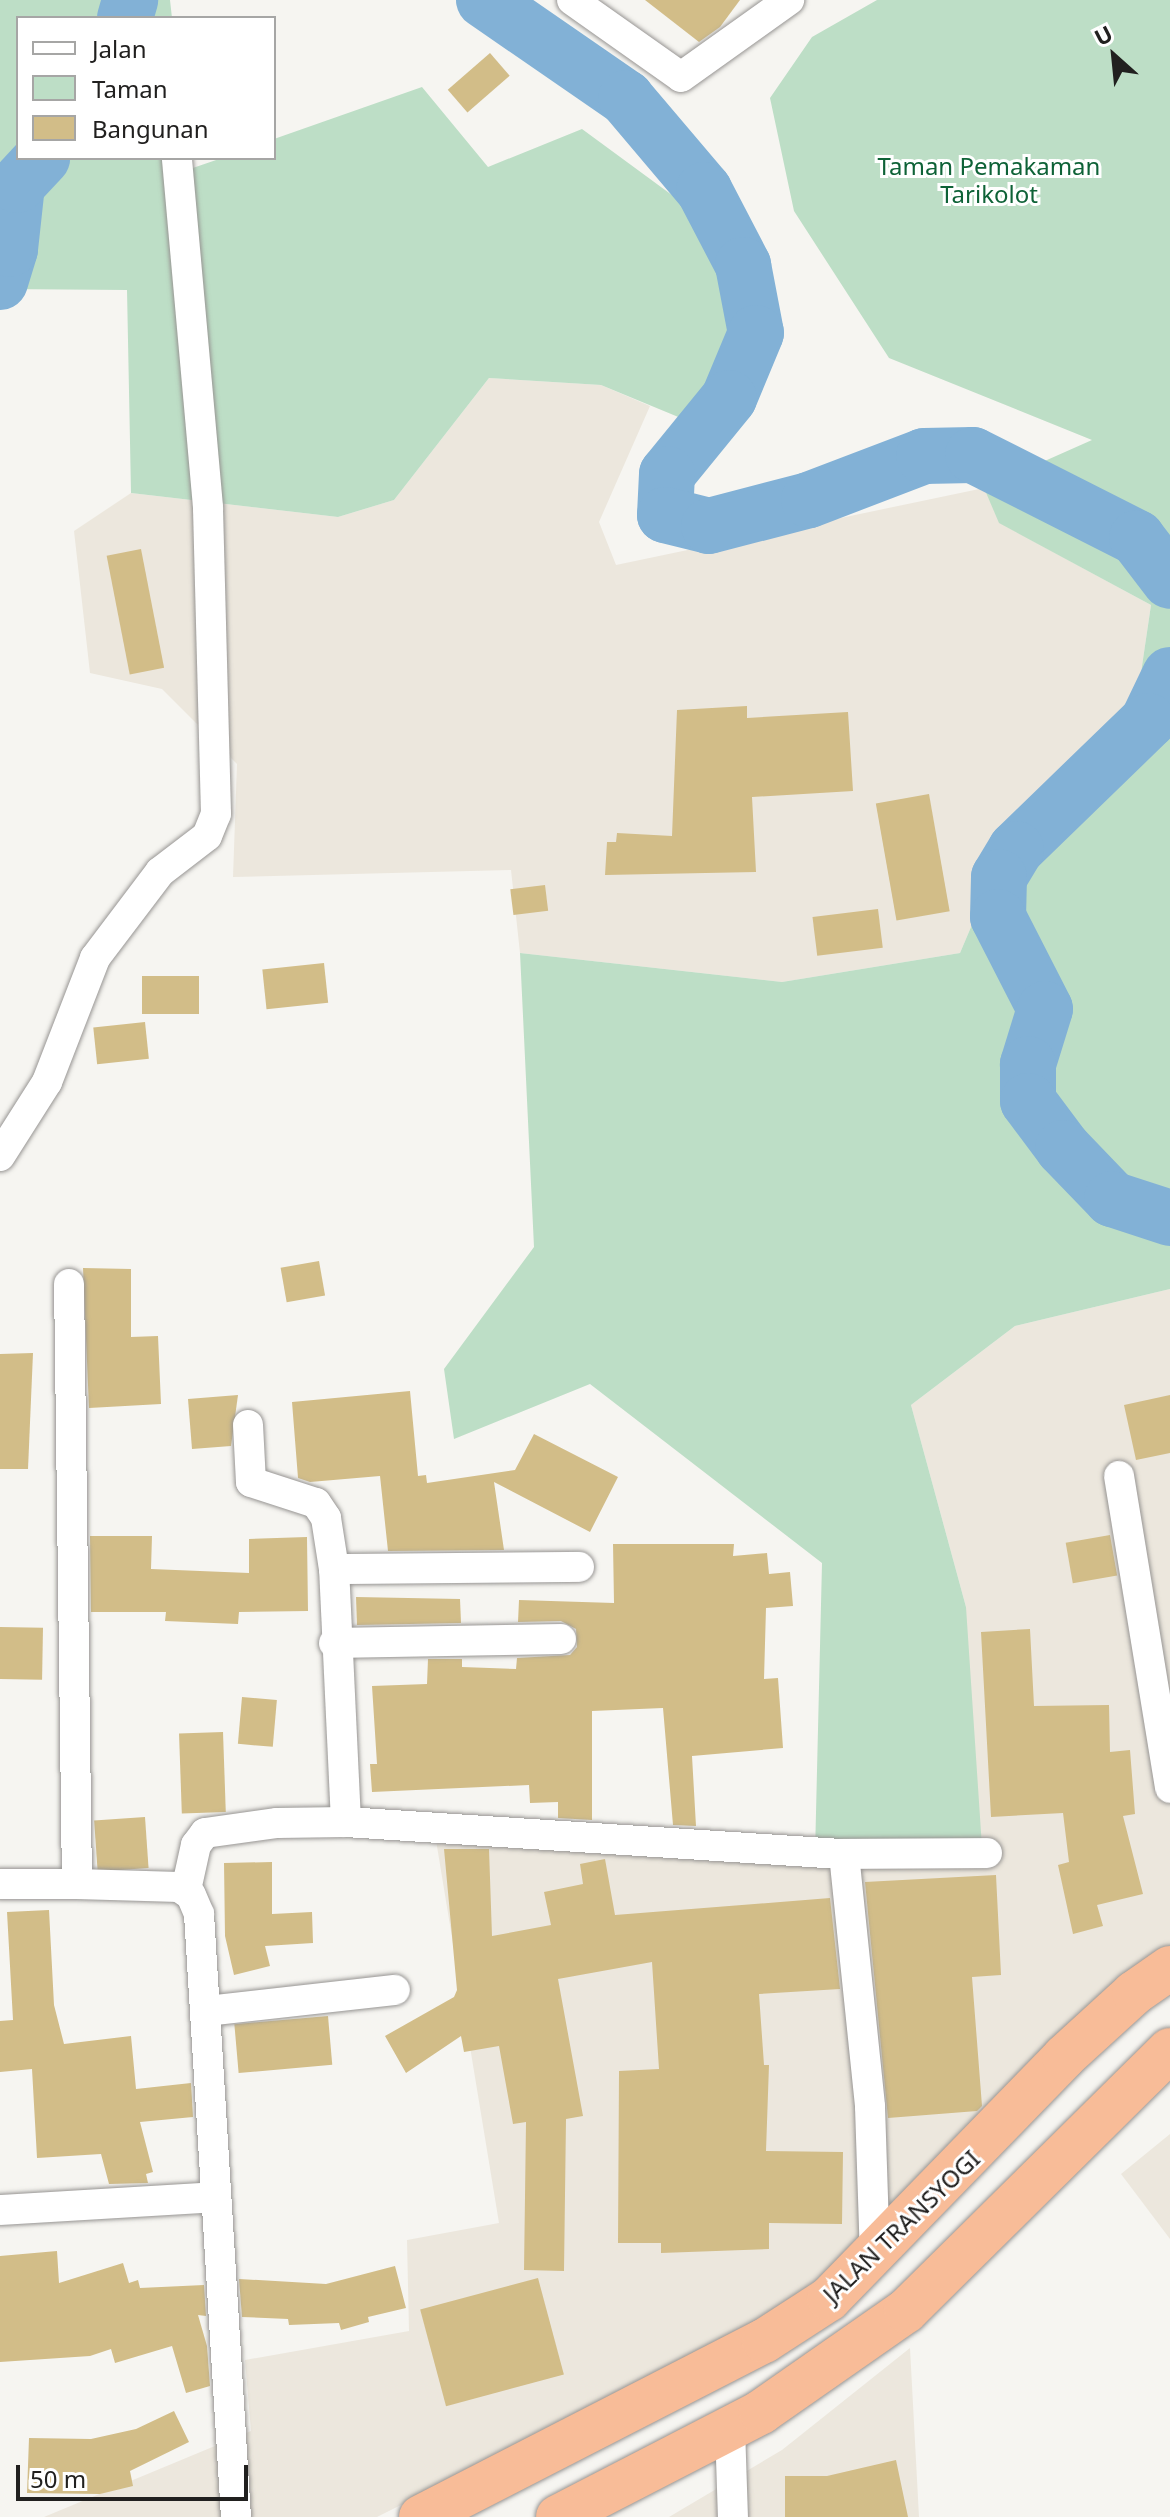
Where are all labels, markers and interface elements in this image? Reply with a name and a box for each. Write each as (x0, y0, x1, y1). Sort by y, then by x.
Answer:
legend (16, 16, 276, 160)
north arrow (1074, 16, 1154, 96)
text: U (1089, 17, 1117, 52)
text: Jalan (92, 32, 147, 65)
text: Taman (92, 72, 168, 105)
text: Bangunan (92, 112, 209, 145)
park label: Taman Pemakaman Tarikolot (878, 152, 1100, 208)
street label: JALAN TRANSYOGI (817, 2144, 985, 2308)
scale bar (20, 2449, 252, 2499)
text: 50 m (30, 2462, 86, 2495)

